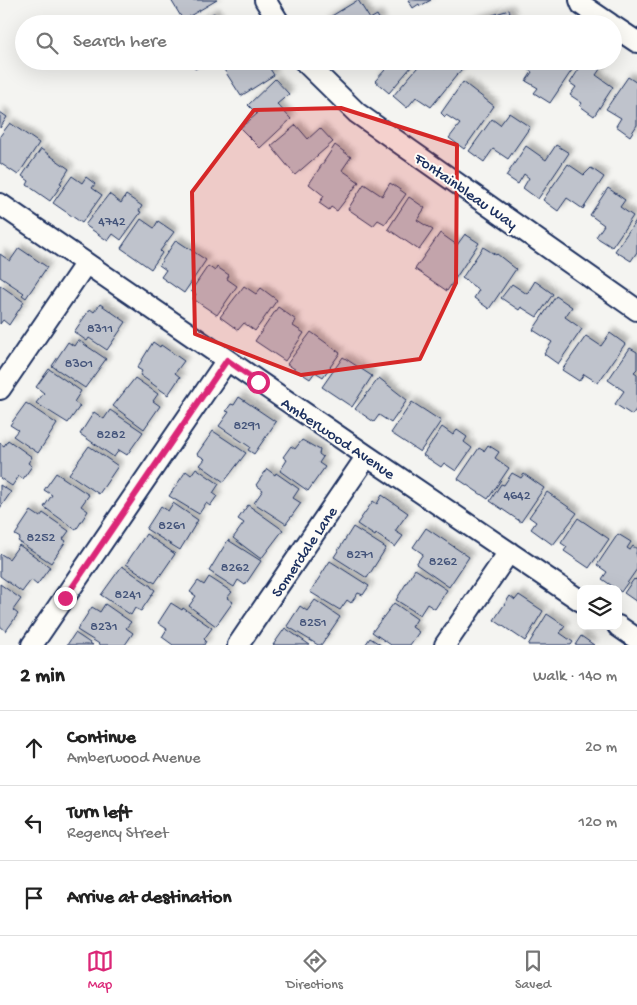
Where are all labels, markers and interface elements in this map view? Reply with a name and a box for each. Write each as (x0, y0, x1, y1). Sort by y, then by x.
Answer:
search box (15, 15, 622, 70)
icon: search (33, 29, 61, 57)
text: Search here (73, 31, 167, 54)
street label: Fontainbleau Way (409, 150, 520, 236)
house number: 4742 (98, 214, 126, 231)
house number: 8311 (87, 321, 113, 338)
house number: 8301 (65, 356, 93, 373)
route start (247, 371, 270, 394)
street label: Amberwood Avenue (276, 395, 398, 486)
house number: 8291 (233, 418, 261, 435)
house number: 8282 (96, 427, 126, 444)
house number: 4642 (503, 488, 531, 505)
street label: Somerdale Lane (269, 503, 344, 602)
house number: 8261 (158, 518, 186, 535)
house number: 8252 (27, 530, 56, 547)
house number: 8271 (346, 547, 374, 564)
house number: 8262 (429, 554, 457, 571)
house number: 8262 (221, 560, 249, 577)
map controls (577, 585, 622, 630)
button: layers (577, 585, 622, 630)
route end (54, 587, 77, 610)
house number: 8241 (115, 587, 141, 604)
house number: 8251 (299, 615, 327, 632)
house number: 8231 (90, 619, 118, 636)
text: 2 min (20, 665, 65, 690)
text: Walk · 140 m (533, 668, 617, 687)
text: Continue (67, 727, 136, 750)
icon: ahead (20, 734, 48, 762)
text: 20 m (585, 739, 617, 758)
text: Amberwood Avenue (67, 750, 200, 769)
text: Turn left (67, 802, 131, 825)
icon: left (20, 809, 48, 837)
text: 120 m (578, 814, 617, 833)
text: Regency Street (67, 825, 168, 844)
icon: arrive (20, 884, 48, 912)
text: Arrive at destination (67, 887, 231, 910)
tab: Map (86, 947, 114, 994)
tab: Directions (286, 947, 343, 994)
tab: Saved (515, 947, 551, 994)

